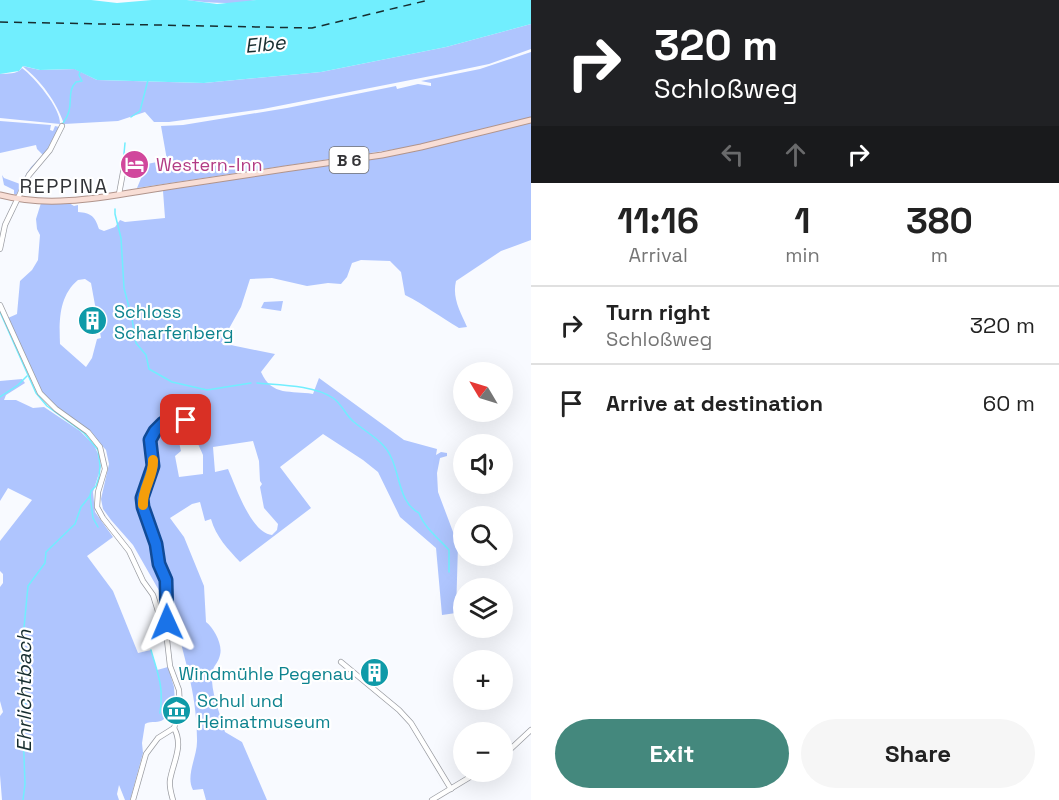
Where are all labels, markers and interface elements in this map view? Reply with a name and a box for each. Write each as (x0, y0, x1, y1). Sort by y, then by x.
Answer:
text: 320 m (654, 19, 778, 72)
icon: right (555, 24, 633, 102)
water label: Elbe (243, 29, 288, 59)
text: Schloßweg (654, 71, 798, 106)
icon: left (716, 138, 749, 171)
icon: ahead (779, 138, 812, 171)
icon: right (842, 138, 875, 171)
road number: B 6 (330, 147, 368, 173)
hotel icon: Western-Inn (119, 148, 151, 180)
place label: Western-Inn (156, 153, 263, 176)
district label: REPPINA (19, 173, 109, 199)
text: 11:16 (617, 198, 699, 244)
text: 1 (794, 198, 811, 244)
text: 380 (906, 198, 973, 244)
text: Arrival (628, 242, 688, 268)
text: min (785, 242, 820, 268)
text: m (931, 242, 948, 268)
text: Turn right (606, 298, 711, 326)
place label: Schloss Scharfenberg (114, 300, 233, 344)
building icon: Schloss Scharfenberg (77, 305, 109, 337)
icon: right (555, 309, 588, 342)
text: 320 m (970, 311, 1035, 339)
text: Schloßweg (606, 326, 712, 352)
north arrow (453, 362, 513, 422)
map controls (453, 362, 513, 782)
icon: arrive (555, 387, 588, 420)
text: Arrive at destination (606, 389, 823, 417)
text: 60 m (983, 389, 1035, 417)
pin (160, 394, 211, 445)
icon: arrive (169, 403, 202, 436)
button: sound (453, 434, 513, 494)
button: search (453, 506, 513, 566)
button: layers (453, 578, 513, 638)
position arrow (135, 590, 199, 654)
water label: Ehrlichtbach (11, 629, 37, 752)
button: + (453, 650, 513, 710)
building icon: Windmühle Pegenau (359, 657, 391, 689)
place label: Windmühle Pegenau (179, 662, 354, 685)
place label: Schul und Heimatmuseum (197, 689, 330, 733)
museum icon: Schul und Heimatmuseum (160, 694, 192, 726)
button: Exit (555, 719, 789, 788)
button: Share (801, 719, 1035, 788)
button: − (453, 722, 513, 782)

